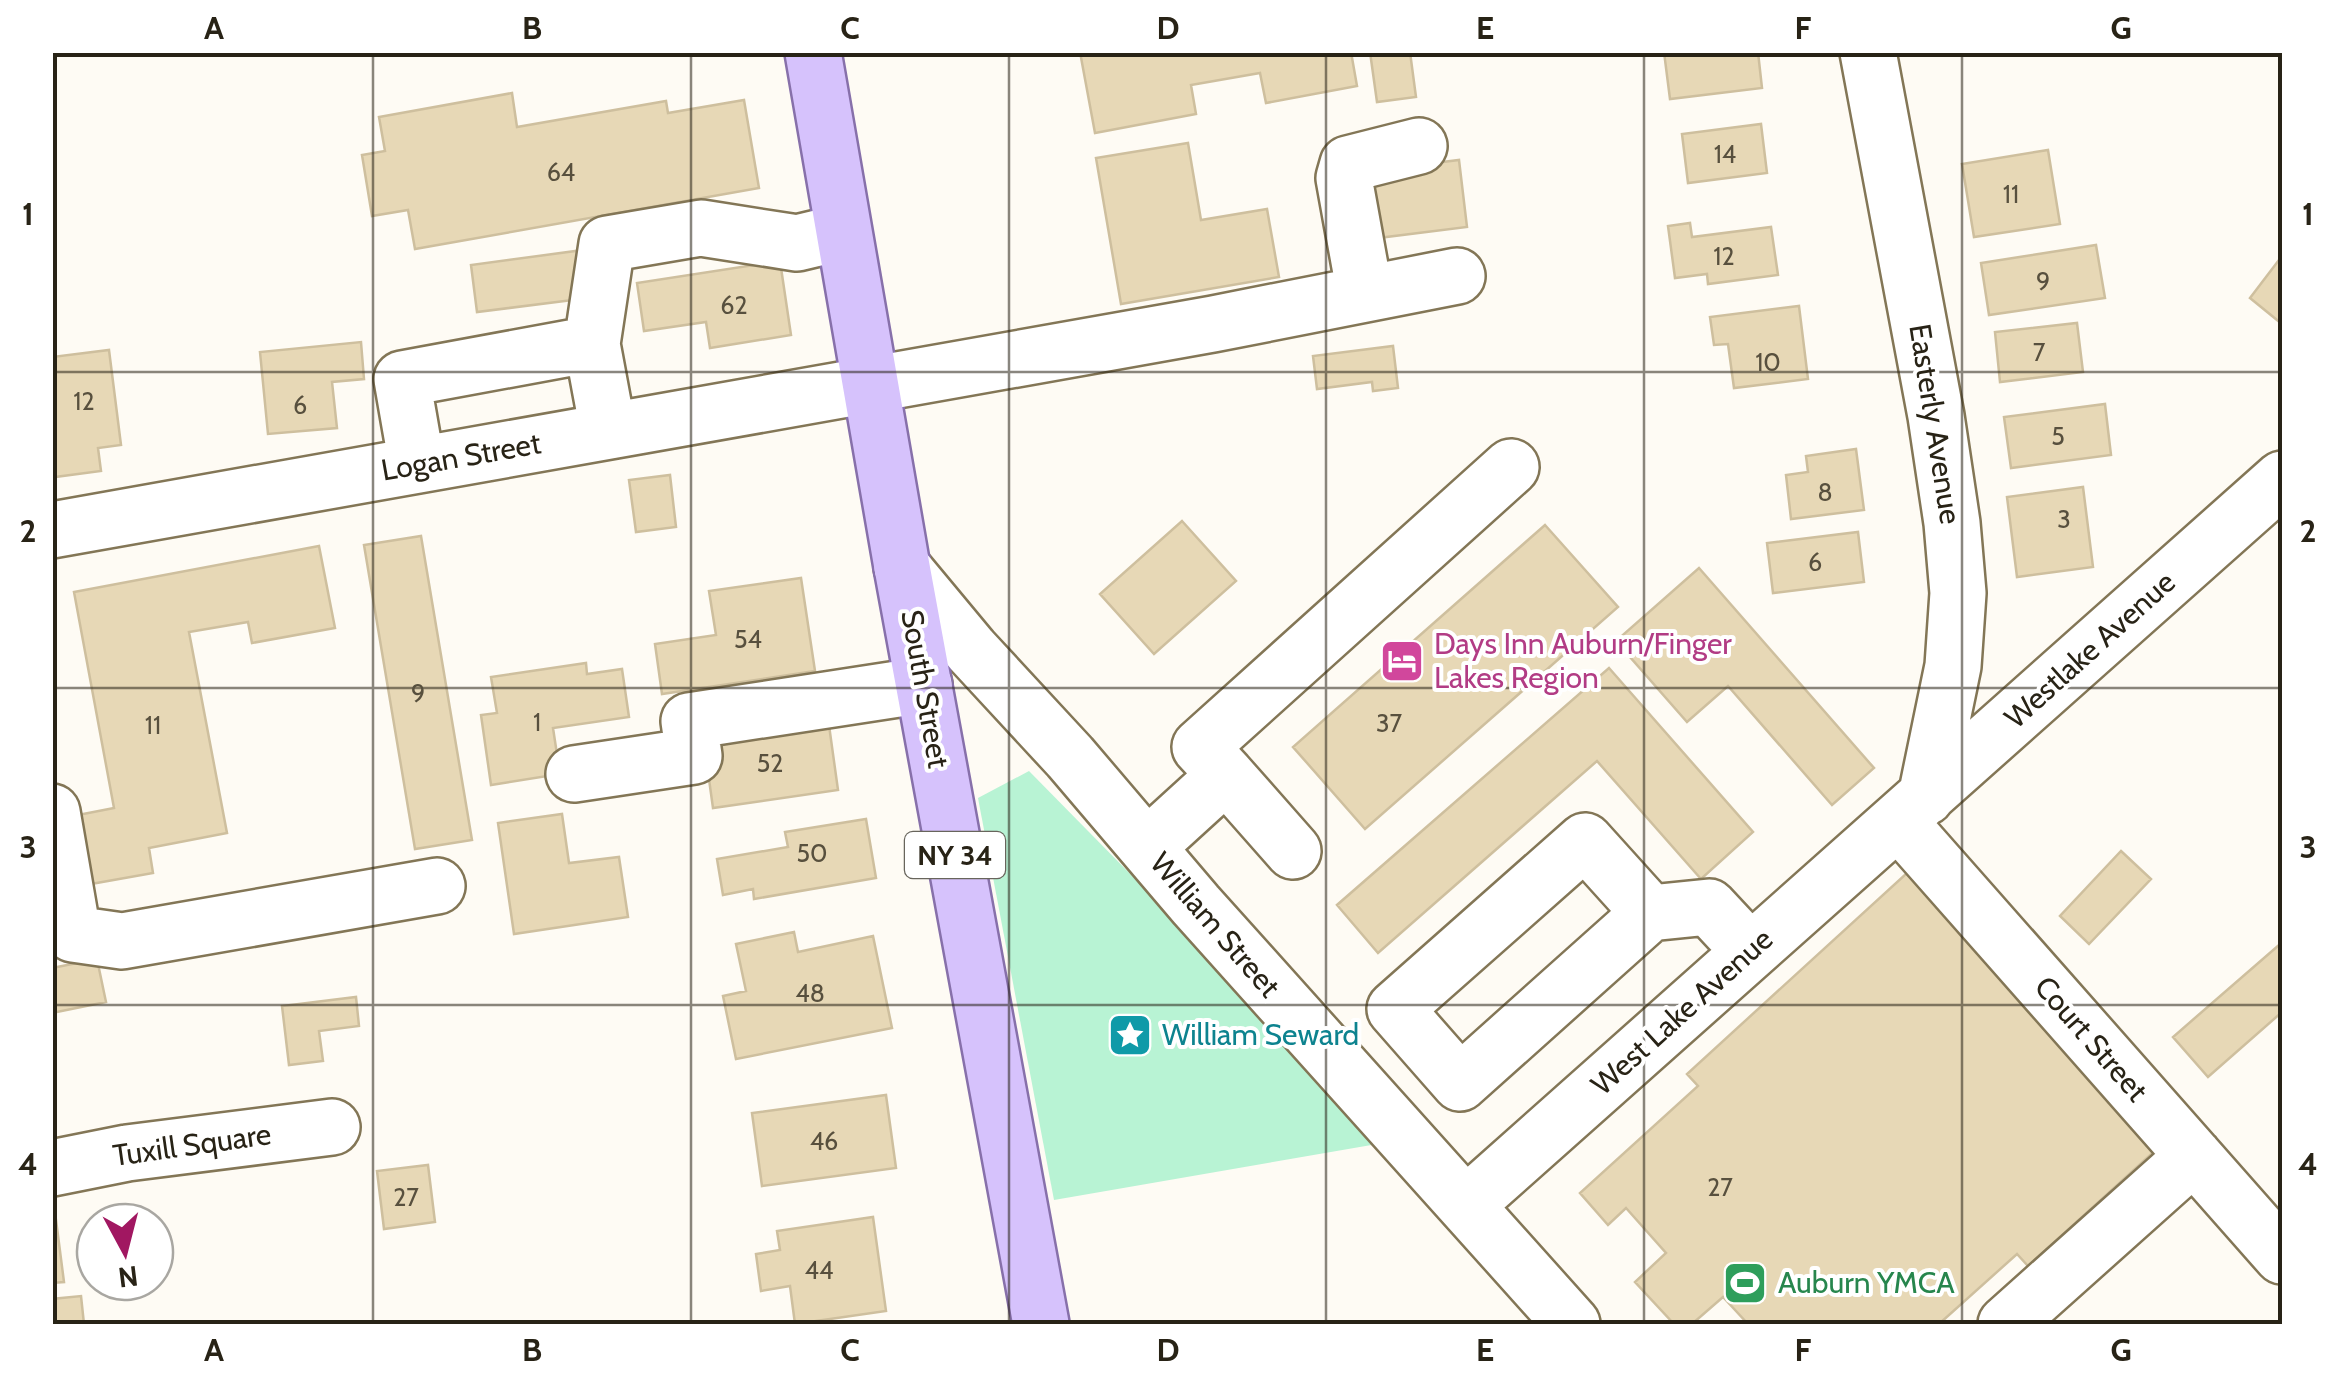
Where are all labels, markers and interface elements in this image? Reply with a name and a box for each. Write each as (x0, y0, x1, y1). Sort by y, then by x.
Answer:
text: A (204, 8, 224, 47)
text: B (522, 8, 542, 47)
text: C (840, 8, 860, 47)
text: D (1156, 8, 1180, 47)
text: E (1476, 8, 1494, 47)
text: F (1795, 8, 1812, 47)
text: G (2110, 8, 2132, 47)
house number: 14 (1714, 139, 1736, 169)
house number: 64 (547, 157, 575, 187)
house number: 11 (2003, 179, 2019, 209)
text: 1 (22, 194, 34, 233)
text: 1 (2302, 194, 2314, 233)
house number: 12 (1713, 241, 1735, 271)
house number: 9 (2036, 266, 2050, 296)
house number: 62 (720, 290, 748, 320)
street label: Easterly Avenue (1901, 321, 1970, 527)
house number: 7 (2033, 337, 2046, 367)
house number: 10 (1755, 347, 1781, 377)
house number: 12 (73, 386, 95, 416)
house number: 6 (293, 390, 307, 420)
house number: 5 (2051, 421, 2065, 451)
street label: Logan Street (378, 424, 544, 489)
house number: 8 (1817, 477, 1833, 507)
house number: 3 (2057, 504, 2071, 534)
text: 2 (20, 511, 36, 550)
text: 2 (2300, 511, 2316, 550)
house number: 6 (1808, 547, 1822, 577)
street label: Westlake Avenue (1997, 563, 2183, 736)
street label: South Street (893, 607, 958, 771)
house number: 54 (734, 624, 762, 654)
place label: Days Inn Auburn/Finger Lakes Region (1434, 625, 1732, 696)
hotel icon: Days Inn Auburn/Finger Lakes Region (1379, 638, 1425, 684)
house number: 9 (411, 678, 425, 708)
house number: 1 (533, 707, 541, 737)
house number: 37 (1376, 708, 1402, 738)
house number: 11 (145, 710, 161, 740)
house number: 52 (757, 748, 783, 778)
text: 3 (19, 827, 37, 866)
text: 3 (2299, 827, 2317, 866)
road number: NY 34 (905, 832, 1005, 878)
house number: 50 (797, 838, 827, 868)
street label: William Street (1142, 845, 1288, 1005)
street label: West Lake Avenue (1583, 920, 1780, 1103)
street label: Court Street (2027, 969, 2156, 1109)
house number: 48 (795, 978, 825, 1008)
place icon: William Seward (1107, 1012, 1153, 1058)
place label: William Seward (1162, 1016, 1359, 1053)
street label: Tuxill Square (110, 1115, 273, 1174)
house number: 46 (810, 1126, 838, 1156)
text: 4 (18, 1144, 38, 1183)
text: 4 (2298, 1144, 2318, 1183)
house number: 27 (1707, 1172, 1733, 1202)
house number: 27 (393, 1182, 419, 1212)
north arrow (75, 1202, 175, 1302)
house number: 44 (805, 1255, 833, 1285)
text: N (116, 1259, 140, 1295)
sports icon: Auburn YMCA (1722, 1260, 1768, 1306)
place label: Auburn YMCA (1778, 1264, 1955, 1301)
text: A (204, 1330, 224, 1369)
text: B (522, 1330, 542, 1369)
text: C (840, 1330, 860, 1369)
text: D (1156, 1330, 1180, 1369)
text: E (1476, 1330, 1494, 1369)
text: F (1795, 1330, 1812, 1369)
text: G (2110, 1330, 2132, 1369)

